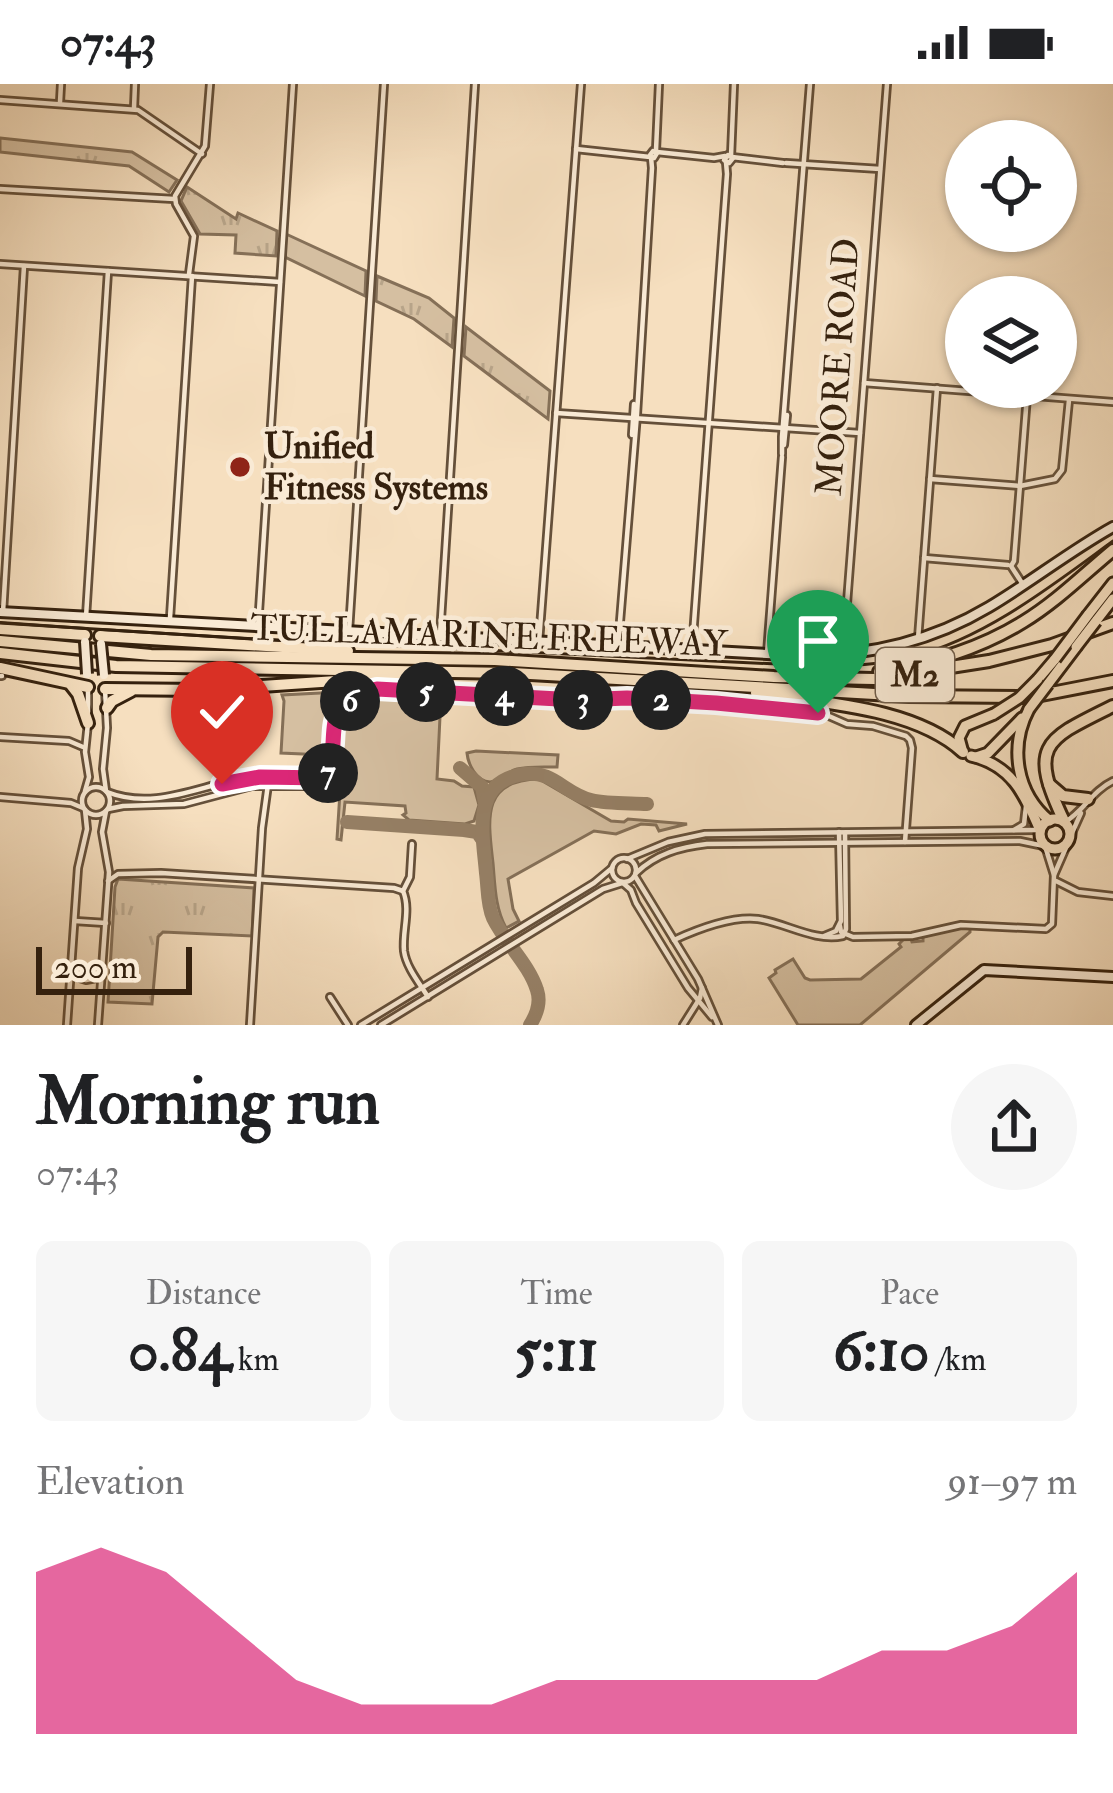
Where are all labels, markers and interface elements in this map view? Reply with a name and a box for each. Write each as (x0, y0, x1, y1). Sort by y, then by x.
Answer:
text: 07:43 (60, 14, 156, 70)
map controls (945, 120, 1077, 408)
button: locate (945, 120, 1077, 252)
street label: MOORE ROAD (807, 237, 869, 497)
button: layers (945, 276, 1077, 408)
place label: Unified Fitness Systems (264, 424, 488, 511)
marker: Unified Fitness Systems (227, 454, 253, 480)
pin (767, 590, 869, 713)
street label: TULLAMARINE FREEWAY (250, 605, 730, 667)
icon: arrive (785, 608, 851, 674)
road number: M2 (876, 648, 954, 702)
pin (171, 661, 273, 784)
pin: 5 (396, 662, 456, 722)
pin: 4 (474, 666, 534, 726)
pin: 3 (553, 670, 613, 730)
pin: 2 (631, 670, 691, 730)
pin: 6 (320, 671, 380, 731)
text: 5 (419, 671, 433, 712)
text: 4 (495, 675, 513, 716)
icon: check (189, 679, 255, 745)
text: 3 (577, 679, 589, 720)
text: 2 (653, 679, 669, 720)
text: 6 (342, 680, 358, 721)
pin: 7 (298, 743, 358, 803)
text: 7 (320, 752, 336, 793)
scale bar (36, 941, 192, 994)
text: 200 m (54, 947, 137, 988)
text: Morning run (36, 1061, 380, 1144)
button: share (951, 1064, 1077, 1190)
text: 07:43 (36, 1148, 120, 1197)
text: Distance (146, 1273, 261, 1314)
text: Time (520, 1273, 593, 1314)
text: Pace (880, 1273, 939, 1314)
text: 0.84 (128, 1314, 231, 1389)
text: 5:11 (514, 1314, 599, 1389)
text: 6:10 (833, 1314, 930, 1389)
text: km (231, 1339, 279, 1380)
text: /km (930, 1339, 986, 1380)
text: Elevation (36, 1457, 185, 1506)
text: 91–97 m (947, 1457, 1077, 1506)

